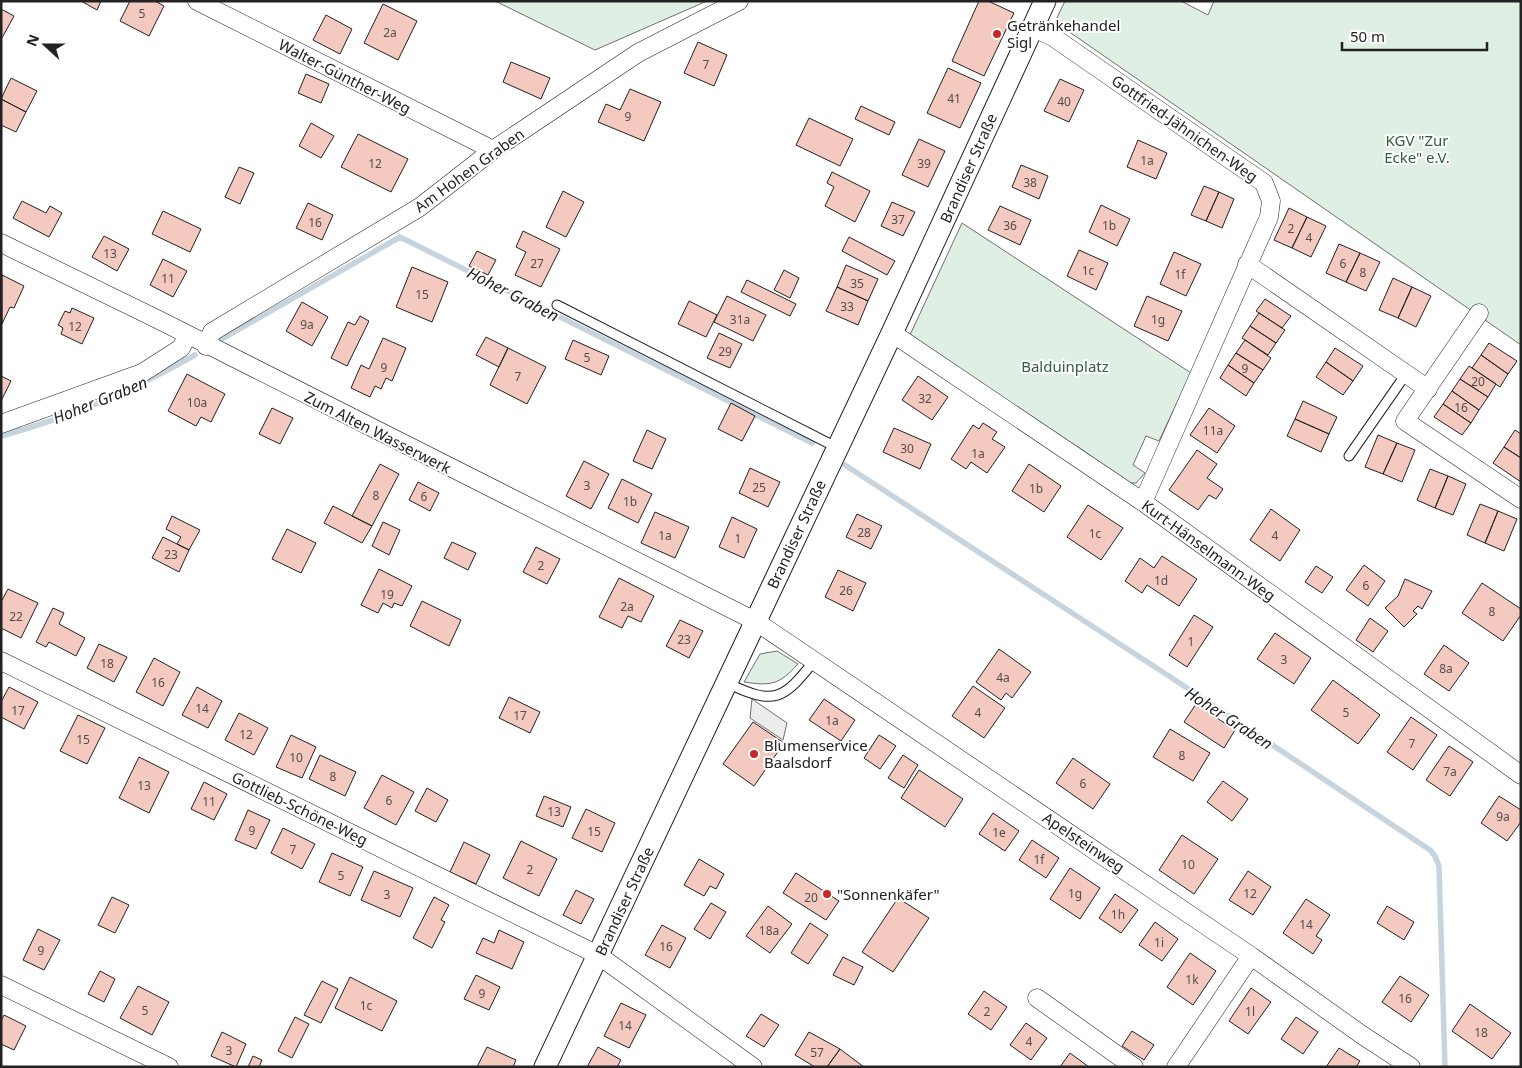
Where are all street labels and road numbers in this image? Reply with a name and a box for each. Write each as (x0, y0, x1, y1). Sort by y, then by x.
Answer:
street label: Walter-Günther-Weg (276, 34, 414, 118)
street label: Gottfried-Jähnichen-Weg (1108, 70, 1262, 186)
street label: Brandiser Straße (935, 110, 1001, 226)
street label: Am Hohen Graben (410, 123, 528, 217)
street label: Zum Alten Wasserwerk (301, 386, 455, 478)
street label: Brandiser Straße (762, 476, 830, 592)
street label: Kurt-Hänselmann-Weg (1138, 495, 1280, 605)
street label: Gottlieb-Schöne-Weg (229, 766, 371, 850)
street label: Apelsteinweg (1039, 807, 1129, 877)
street label: Brandiser Straße (590, 843, 658, 959)

